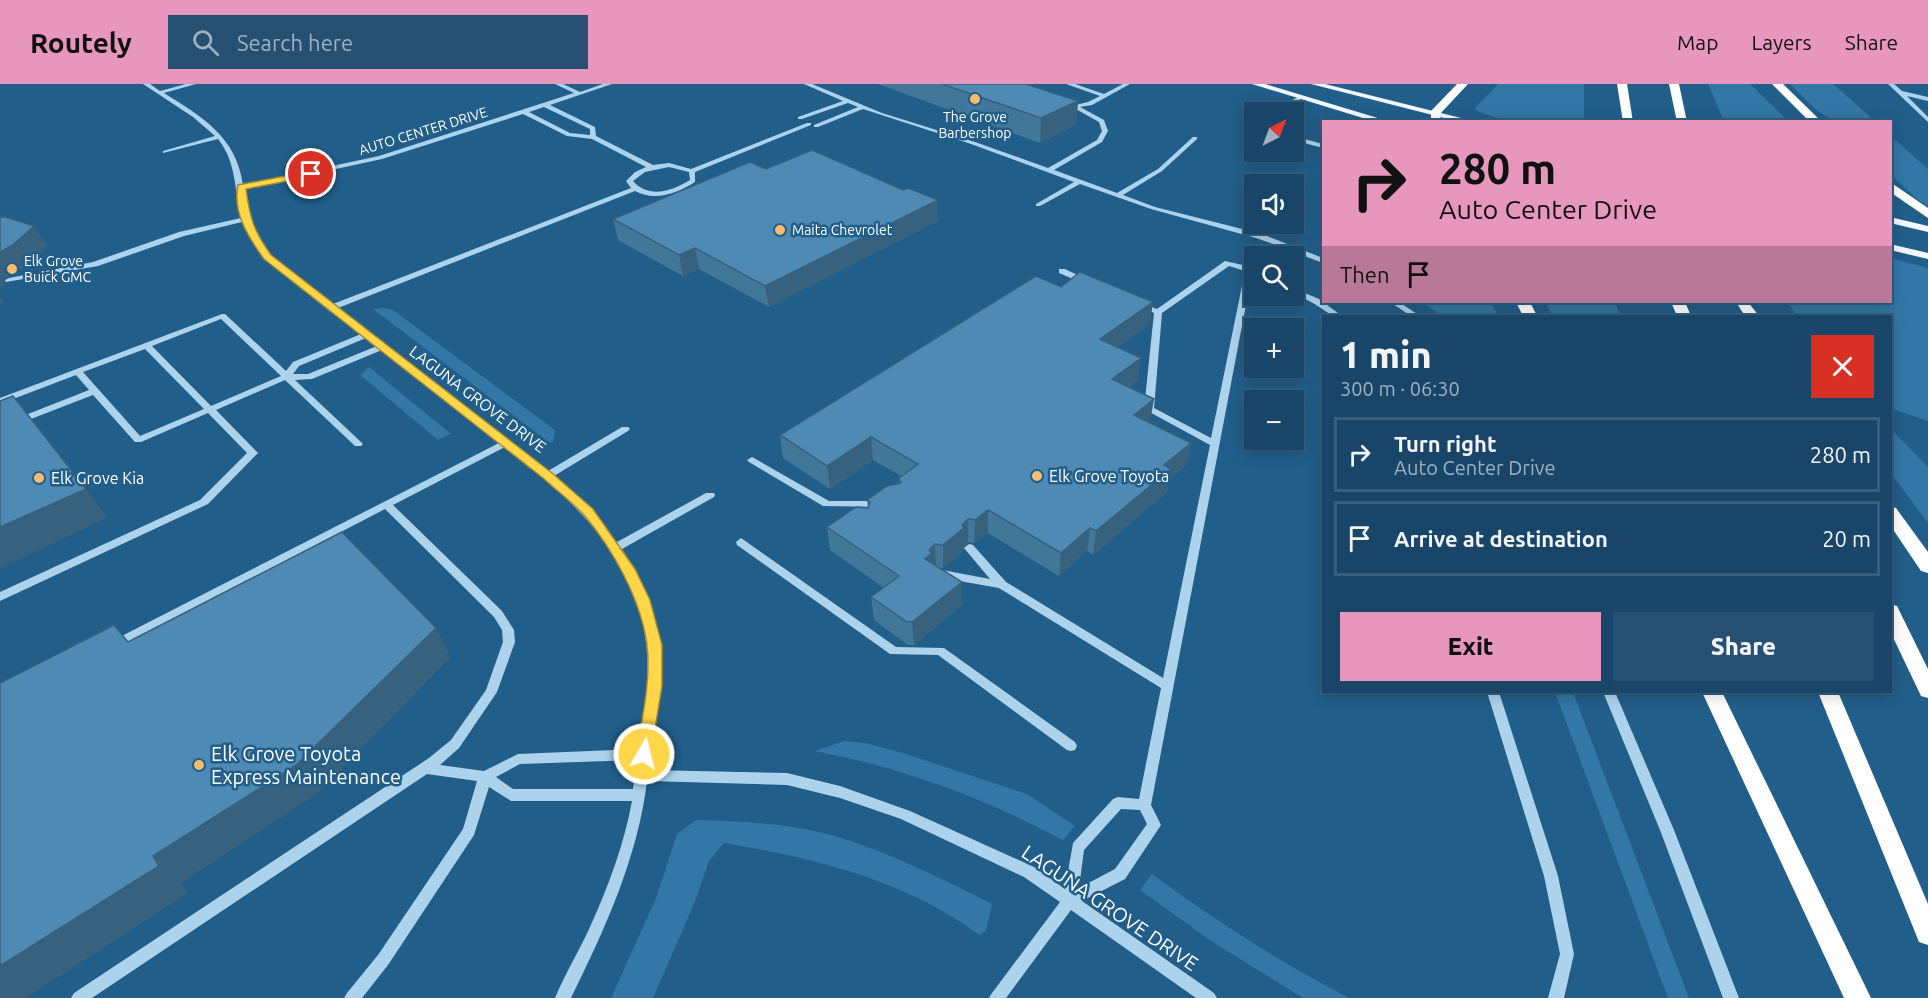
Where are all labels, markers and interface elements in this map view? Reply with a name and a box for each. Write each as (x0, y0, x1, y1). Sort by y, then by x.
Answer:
search box (168, 15, 588, 69)
icon: search (189, 26, 222, 59)
text: Routely (30, 27, 132, 58)
text: Search here (237, 30, 353, 55)
text: Map (1677, 30, 1718, 54)
text: Layers (1751, 30, 1812, 54)
text: Share (1845, 30, 1898, 54)
marker: The Grove Barbershop (968, 92, 982, 106)
north arrow (1244, 102, 1304, 162)
map controls (1244, 102, 1304, 450)
street label: AUTO CENTER DRIVE (357, 104, 489, 158)
place label: The Grove Barbershop (938, 109, 1012, 141)
icon: right (1340, 144, 1418, 222)
text: 280 m (1439, 145, 1556, 192)
pin (285, 148, 336, 199)
icon: arrive (294, 157, 327, 190)
button: sound (1244, 174, 1304, 234)
text: Auto Center Drive (1439, 194, 1657, 224)
place label: Maita Chevrolet (792, 222, 893, 238)
marker: Maita Chevrolet (773, 223, 787, 237)
button: search (1244, 246, 1304, 306)
place label: Elk Grove Buick GMC (24, 253, 92, 285)
icon: arrive (1402, 258, 1435, 291)
marker: Elk Grove Buick GMC (5, 262, 19, 276)
text: Then (1340, 262, 1390, 287)
button: + (1244, 318, 1304, 378)
text: 1 min (1340, 334, 1432, 375)
button: close (1811, 335, 1874, 398)
street label: LAGUNA GROVE DRIVE (406, 342, 550, 456)
text: 300 m · 06:30 (1340, 377, 1460, 400)
button: − (1244, 390, 1304, 450)
text: Turn right (1394, 431, 1496, 456)
icon: right (1343, 438, 1376, 471)
text: 280 m (1810, 442, 1871, 467)
text: Auto Center Drive (1394, 456, 1556, 479)
place label: Elk Grove Toyota (1049, 467, 1169, 485)
place label: Elk Grove Kia (51, 469, 144, 487)
marker: Elk Grove Toyota (1030, 469, 1044, 483)
marker: Elk Grove Kia (32, 471, 46, 485)
icon: arrive (1343, 522, 1376, 555)
text: Arrive at destination (1394, 526, 1608, 551)
text: 20 m (1822, 526, 1871, 551)
button: Exit (1340, 612, 1601, 681)
button: Share (1613, 612, 1874, 681)
position arrow (612, 722, 676, 786)
place label: Elk Grove Toyota Express Maintenance (211, 742, 401, 788)
marker: Elk Grove Toyota Express Maintenance (192, 758, 206, 772)
street label: LAGUNA GROVE DRIVE (1018, 840, 1203, 975)

